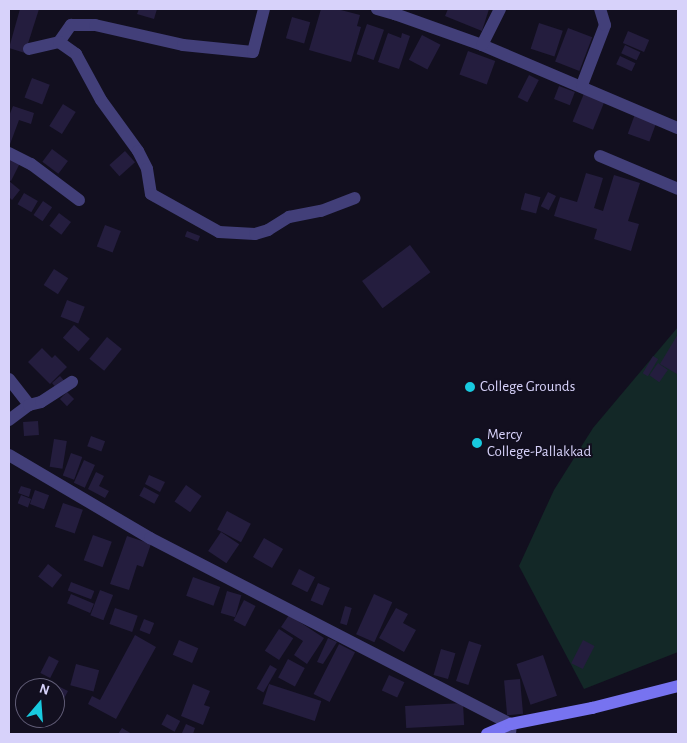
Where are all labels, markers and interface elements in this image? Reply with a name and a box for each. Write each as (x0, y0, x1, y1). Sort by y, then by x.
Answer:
place label: College Grounds (480, 378, 575, 396)
marker: College Grounds (464, 381, 476, 393)
place label: Mercy College-Pallakkad (487, 425, 591, 460)
marker: Mercy College-Pallakkad (471, 437, 483, 449)
north arrow (15, 678, 65, 728)
text: N (38, 682, 51, 698)

